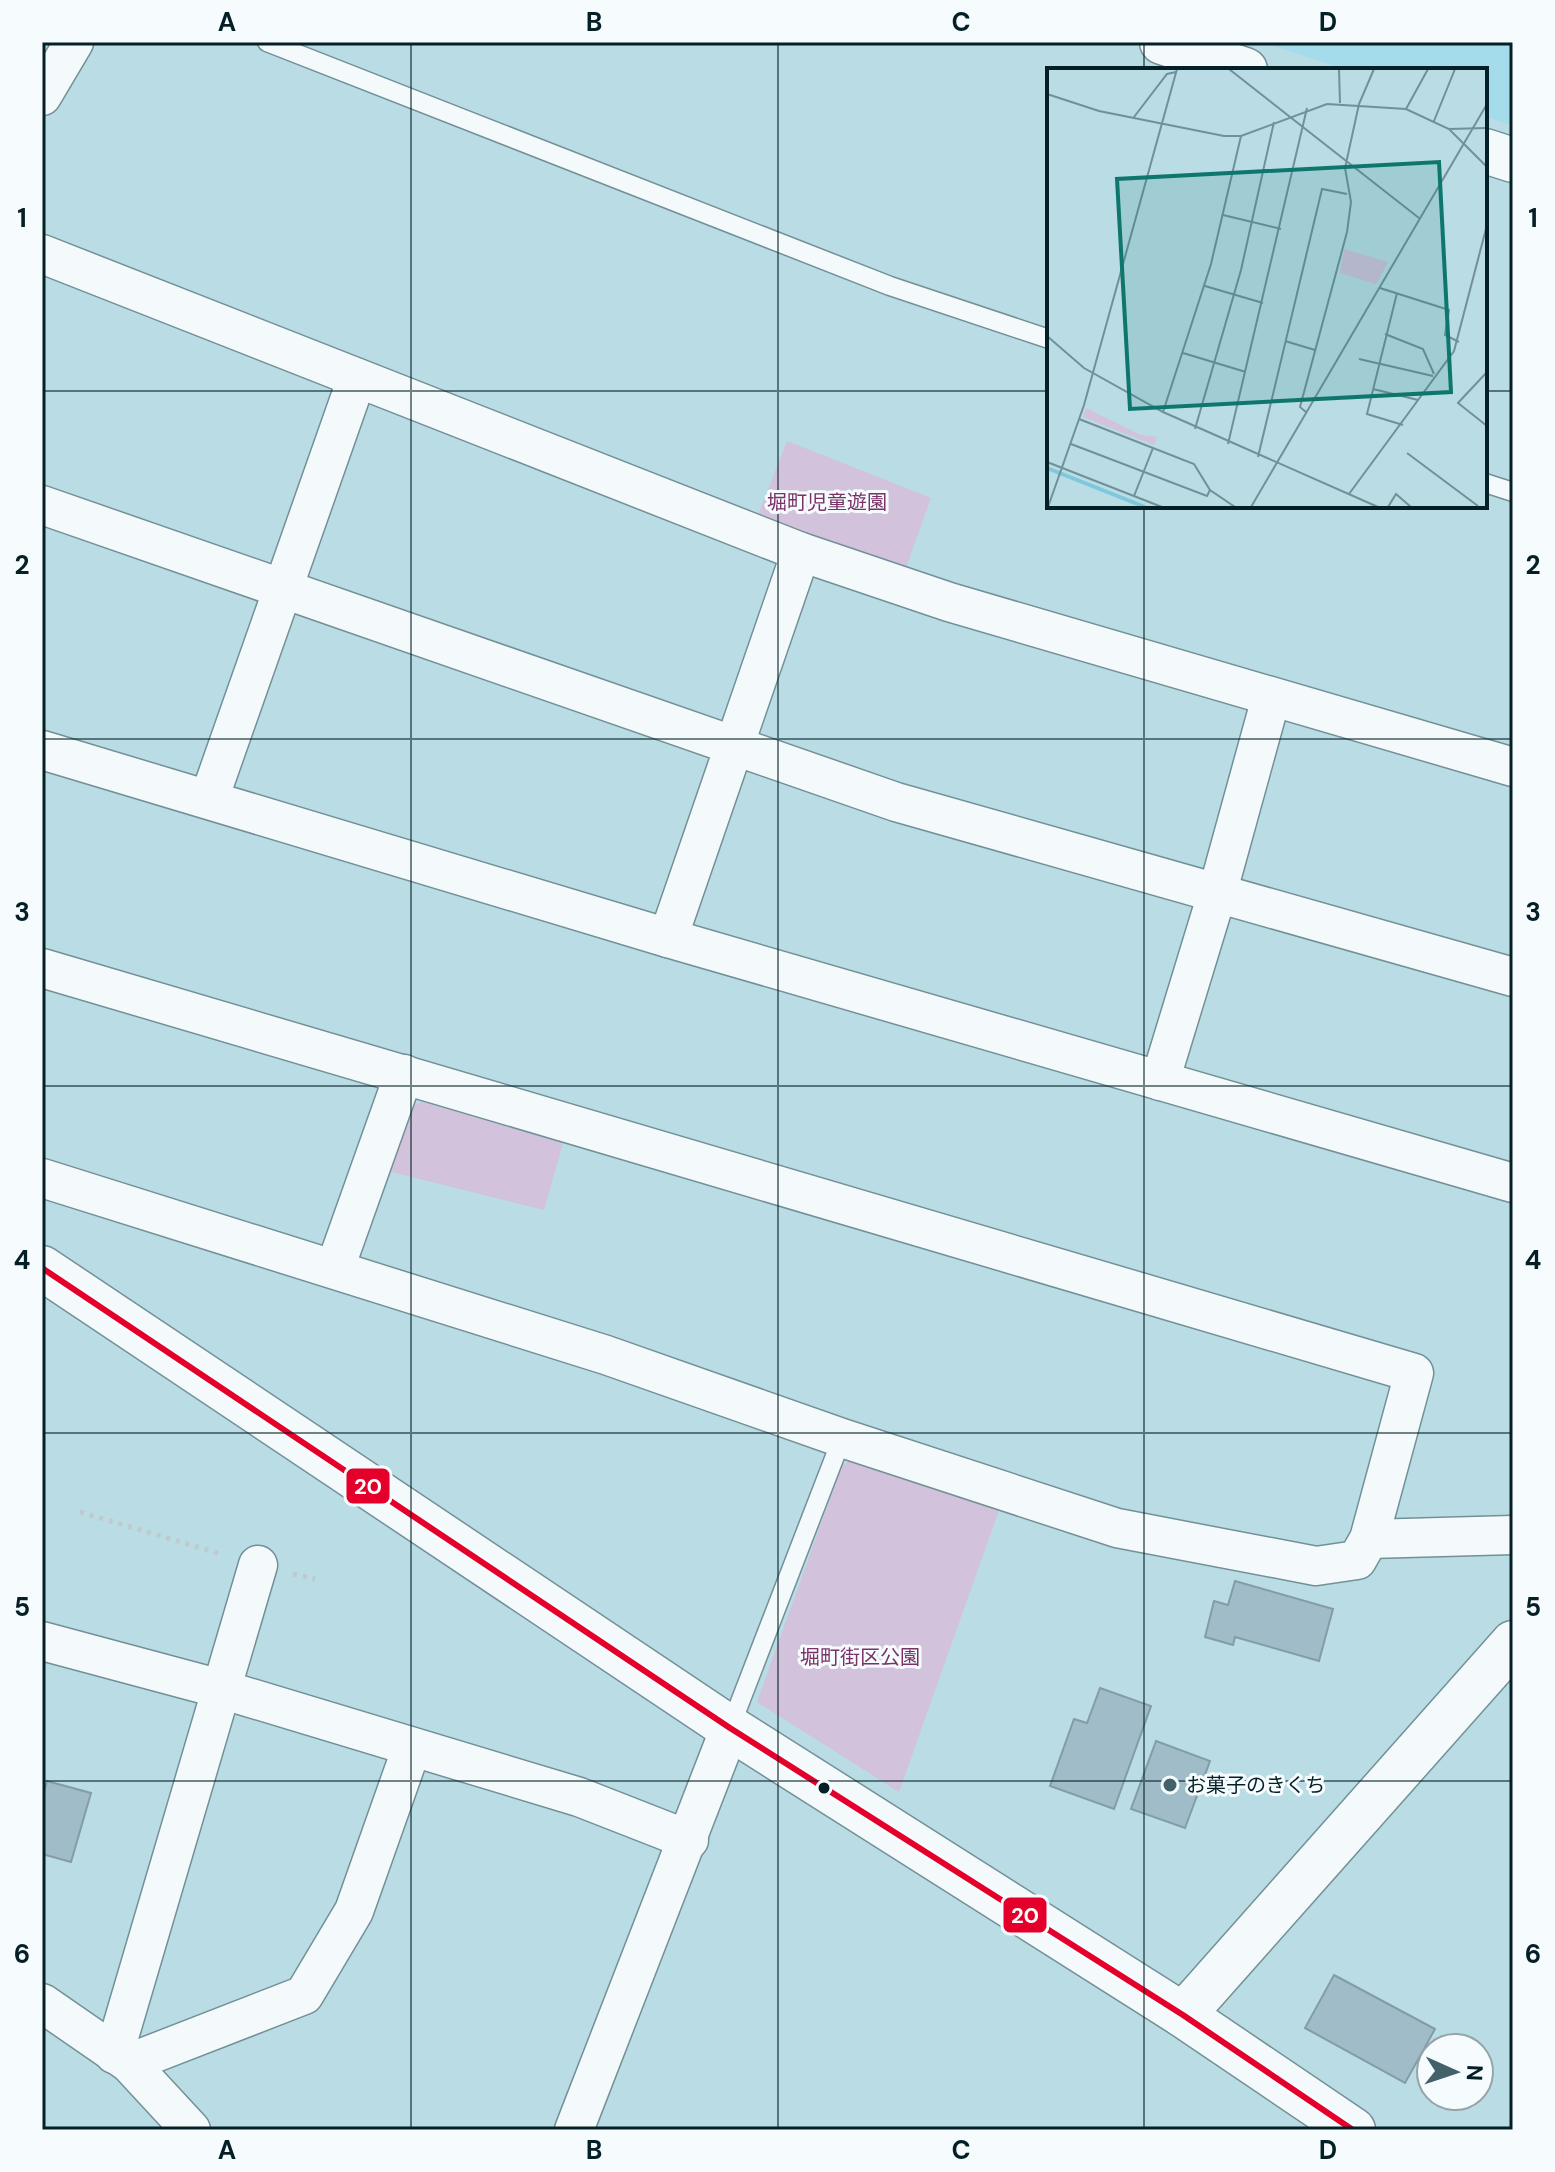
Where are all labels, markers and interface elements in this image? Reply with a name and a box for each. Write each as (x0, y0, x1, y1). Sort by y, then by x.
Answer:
text: A (218, 5, 236, 39)
text: B (586, 5, 602, 39)
text: C (951, 5, 971, 39)
text: D (1319, 5, 1337, 39)
inset map (1047, 68, 1487, 508)
text: 1 (17, 201, 27, 235)
text: 1 (1528, 201, 1538, 235)
park label: 堀町児童遊園 (767, 489, 887, 515)
text: 2 (14, 548, 30, 582)
text: 2 (1525, 548, 1541, 582)
text: 3 (14, 895, 30, 929)
text: 3 (1525, 895, 1541, 929)
text: 4 (14, 1243, 30, 1277)
text: 4 (1525, 1243, 1541, 1277)
line badge: 20 (345, 1467, 391, 1505)
text: 20 (354, 1472, 382, 1501)
text: 5 (14, 1590, 30, 1624)
text: 5 (1525, 1590, 1541, 1624)
park label: 堀町街区公園 (800, 1644, 920, 1670)
place label: お菓子のきくち (1186, 1772, 1325, 1798)
marker: お菓子のきくち (1161, 1776, 1179, 1794)
unlabelled marker (816, 1780, 832, 1796)
line badge: 20 (1002, 1896, 1048, 1934)
text: 20 (1011, 1901, 1039, 1930)
text: 6 (14, 1937, 30, 1971)
text: 6 (1525, 1937, 1541, 1971)
north arrow (1415, 2032, 1495, 2112)
text: N (1460, 2064, 1489, 2082)
text: A (218, 2133, 236, 2167)
text: B (586, 2133, 602, 2167)
text: C (951, 2133, 971, 2167)
text: D (1319, 2133, 1337, 2167)

